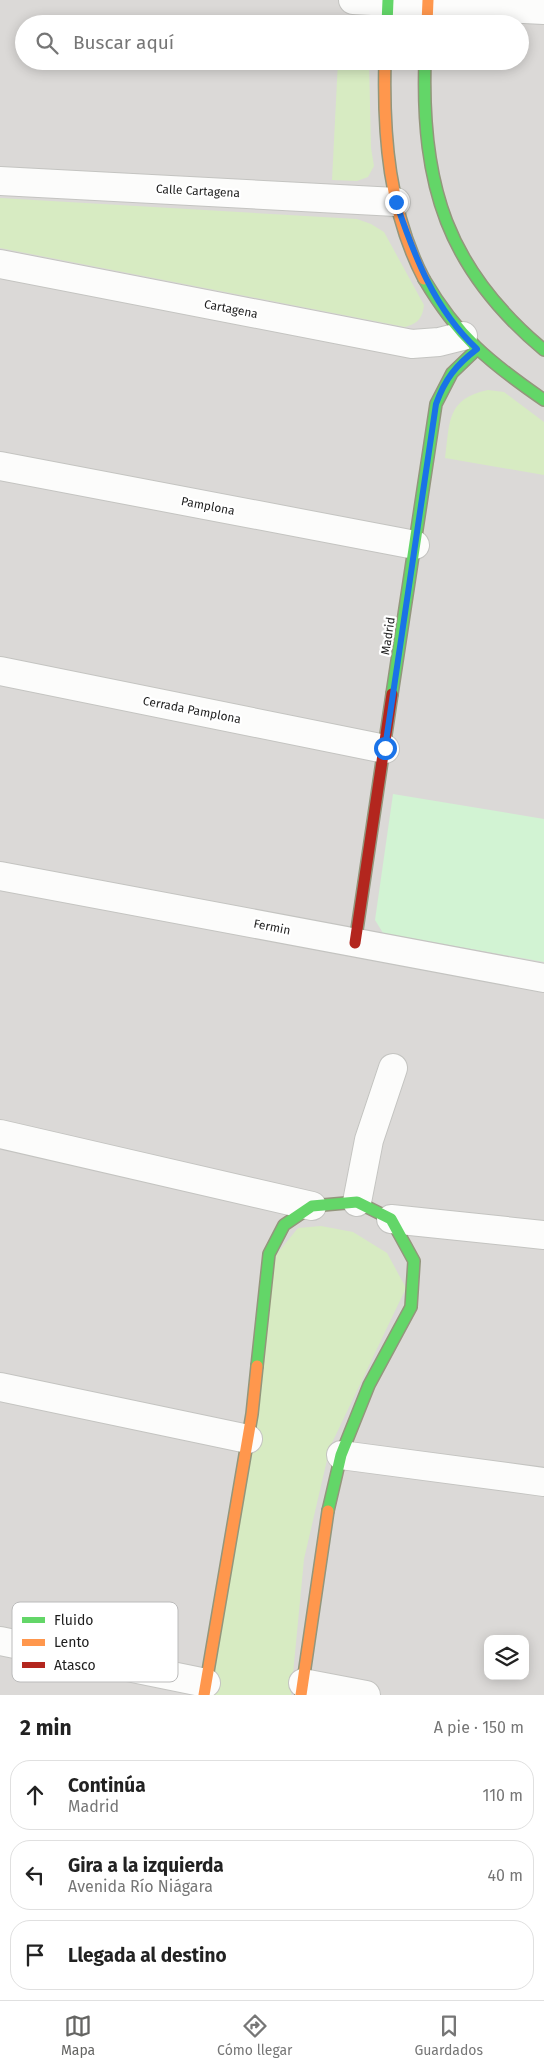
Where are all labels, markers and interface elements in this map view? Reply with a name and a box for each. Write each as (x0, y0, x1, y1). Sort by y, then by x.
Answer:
search box (15, 15, 529, 70)
icon: search (33, 29, 61, 57)
text: Buscar aquí (73, 31, 174, 54)
street label: Calle Cartagena (156, 182, 240, 200)
route end (385, 191, 408, 214)
street label: Cartagena (203, 297, 259, 321)
street label: Pamplona (180, 494, 236, 518)
street label: Madrid (378, 616, 398, 656)
street label: Cerrada Pamplona (142, 694, 242, 726)
route start (374, 737, 397, 760)
street label: Fermin (252, 917, 292, 937)
legend (12, 1602, 178, 1682)
text: Fluido (54, 1612, 93, 1629)
text: Lento (54, 1634, 89, 1651)
map controls (484, 1635, 529, 1680)
button: layers (484, 1635, 529, 1680)
text: Atasco (54, 1657, 96, 1674)
text: 2 min (20, 1715, 72, 1741)
text: A pie · 150 m (434, 1718, 524, 1737)
text: Continúa (68, 1774, 146, 1797)
icon: ahead (21, 1781, 49, 1809)
text: 110 m (482, 1786, 523, 1805)
text: Madrid (68, 1797, 119, 1816)
text: Gira a la izquierda (68, 1854, 224, 1877)
icon: left (21, 1861, 49, 1889)
text: 40 m (488, 1866, 523, 1885)
text: Avenida Río Niágara (68, 1877, 213, 1896)
icon: arrive (21, 1941, 49, 1969)
text: Llegada al destino (68, 1944, 227, 1967)
tab: Mapa (61, 2012, 95, 2059)
tab: Cómo llegar (217, 2012, 293, 2059)
tab: Guardados (414, 2012, 483, 2059)

